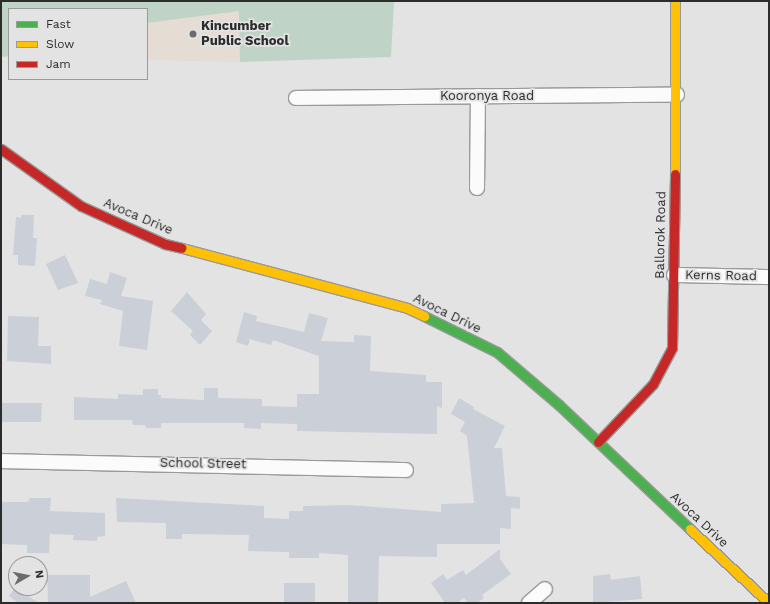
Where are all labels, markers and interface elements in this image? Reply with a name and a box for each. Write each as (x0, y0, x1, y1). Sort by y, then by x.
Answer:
legend (8, 8, 148, 80)
text: Fast (46, 17, 71, 31)
place label: Kincumber Public School (201, 19, 289, 50)
marker: Kincumber Public School (188, 29, 198, 39)
text: Slow (46, 37, 74, 51)
text: Jam (46, 57, 71, 71)
street label: Kooronya Road (440, 88, 534, 104)
street label: Ballorok Road (652, 191, 670, 279)
street label: Avoca Drive (101, 195, 175, 239)
street label: Kerns Road (685, 268, 757, 284)
street label: Avoca Drive (410, 291, 484, 337)
street label: School Street (159, 455, 247, 473)
street label: Avoca Drive (667, 489, 731, 551)
north arrow (8, 556, 48, 596)
text: N (32, 569, 46, 579)

